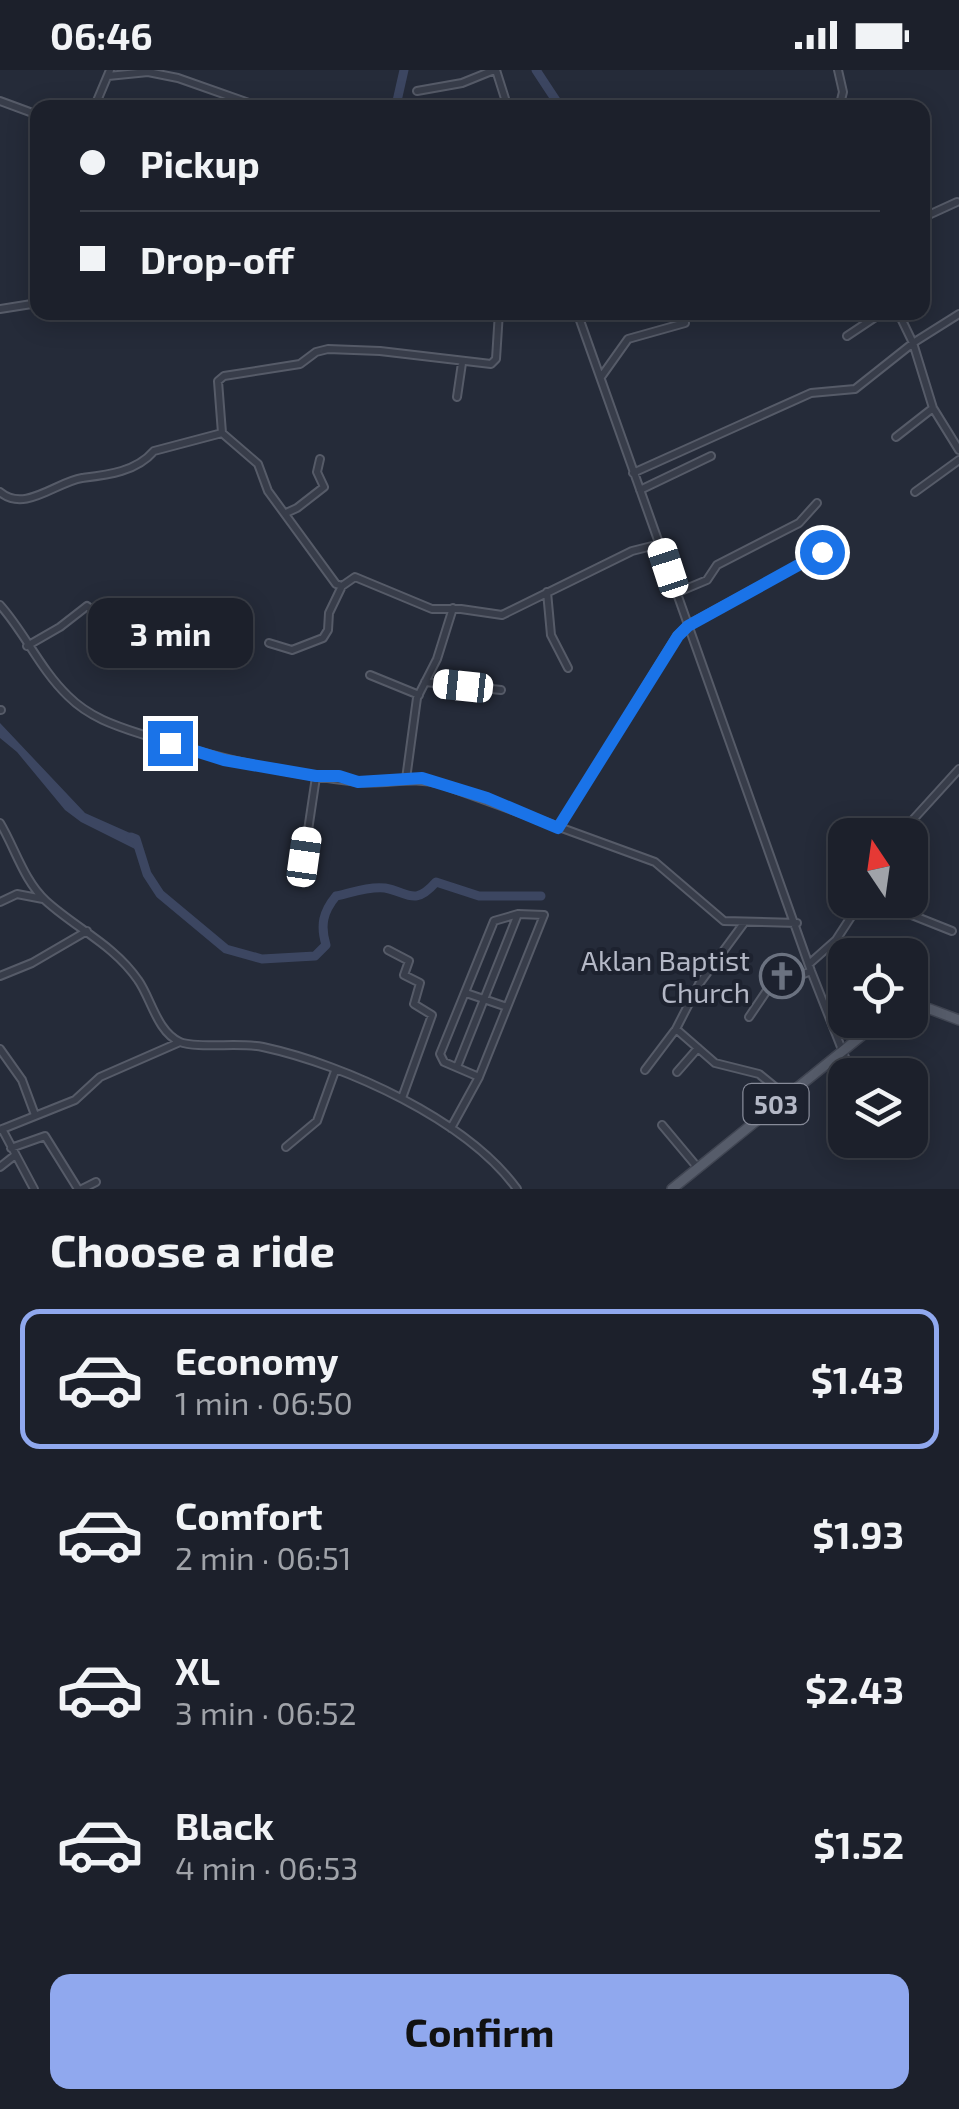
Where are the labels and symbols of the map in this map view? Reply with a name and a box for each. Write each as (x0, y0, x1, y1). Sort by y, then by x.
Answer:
route start (800, 530, 845, 575)
car (644, 535, 692, 601)
callout: 3 min (88, 598, 252, 668)
car (432, 668, 494, 704)
route end (148, 721, 193, 766)
north arrow (828, 818, 928, 918)
car (285, 825, 323, 889)
place label: Aklan Baptist Church (581, 943, 750, 1009)
church icon: Aklan Baptist Church (759, 953, 805, 999)
road number: 503 (744, 1084, 808, 1124)

